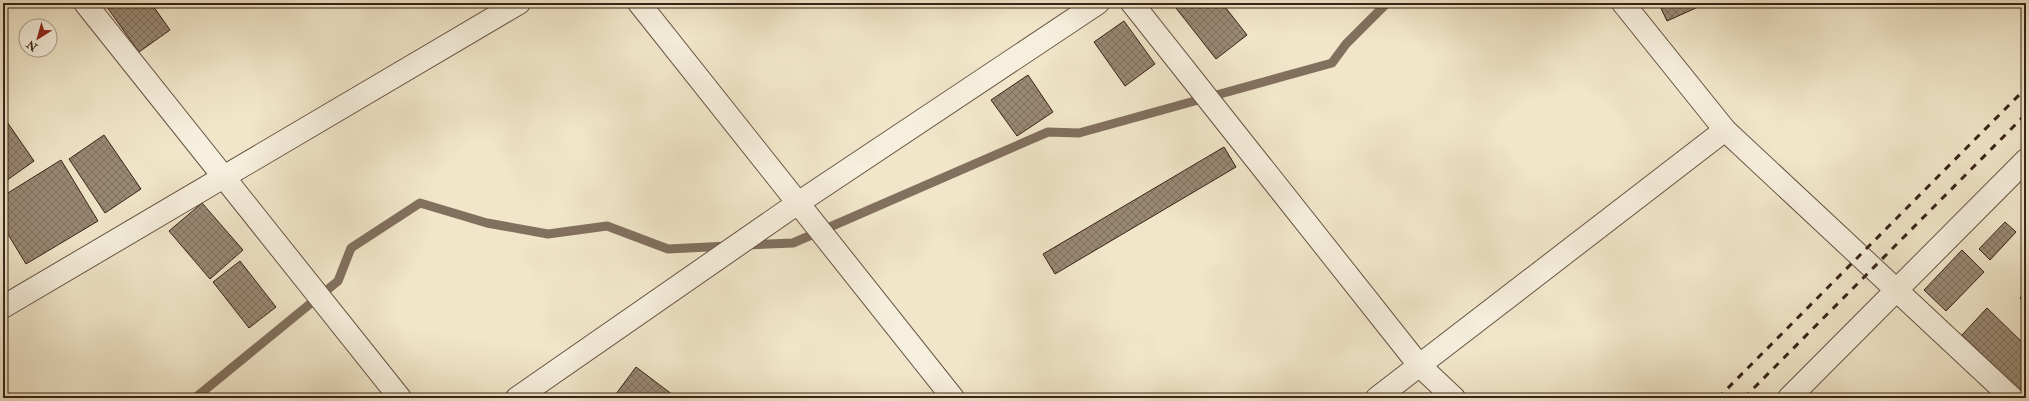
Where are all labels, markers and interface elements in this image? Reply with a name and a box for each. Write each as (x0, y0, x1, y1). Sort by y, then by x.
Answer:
north arrow (18, 18, 58, 58)
text: N (24, 37, 41, 54)

